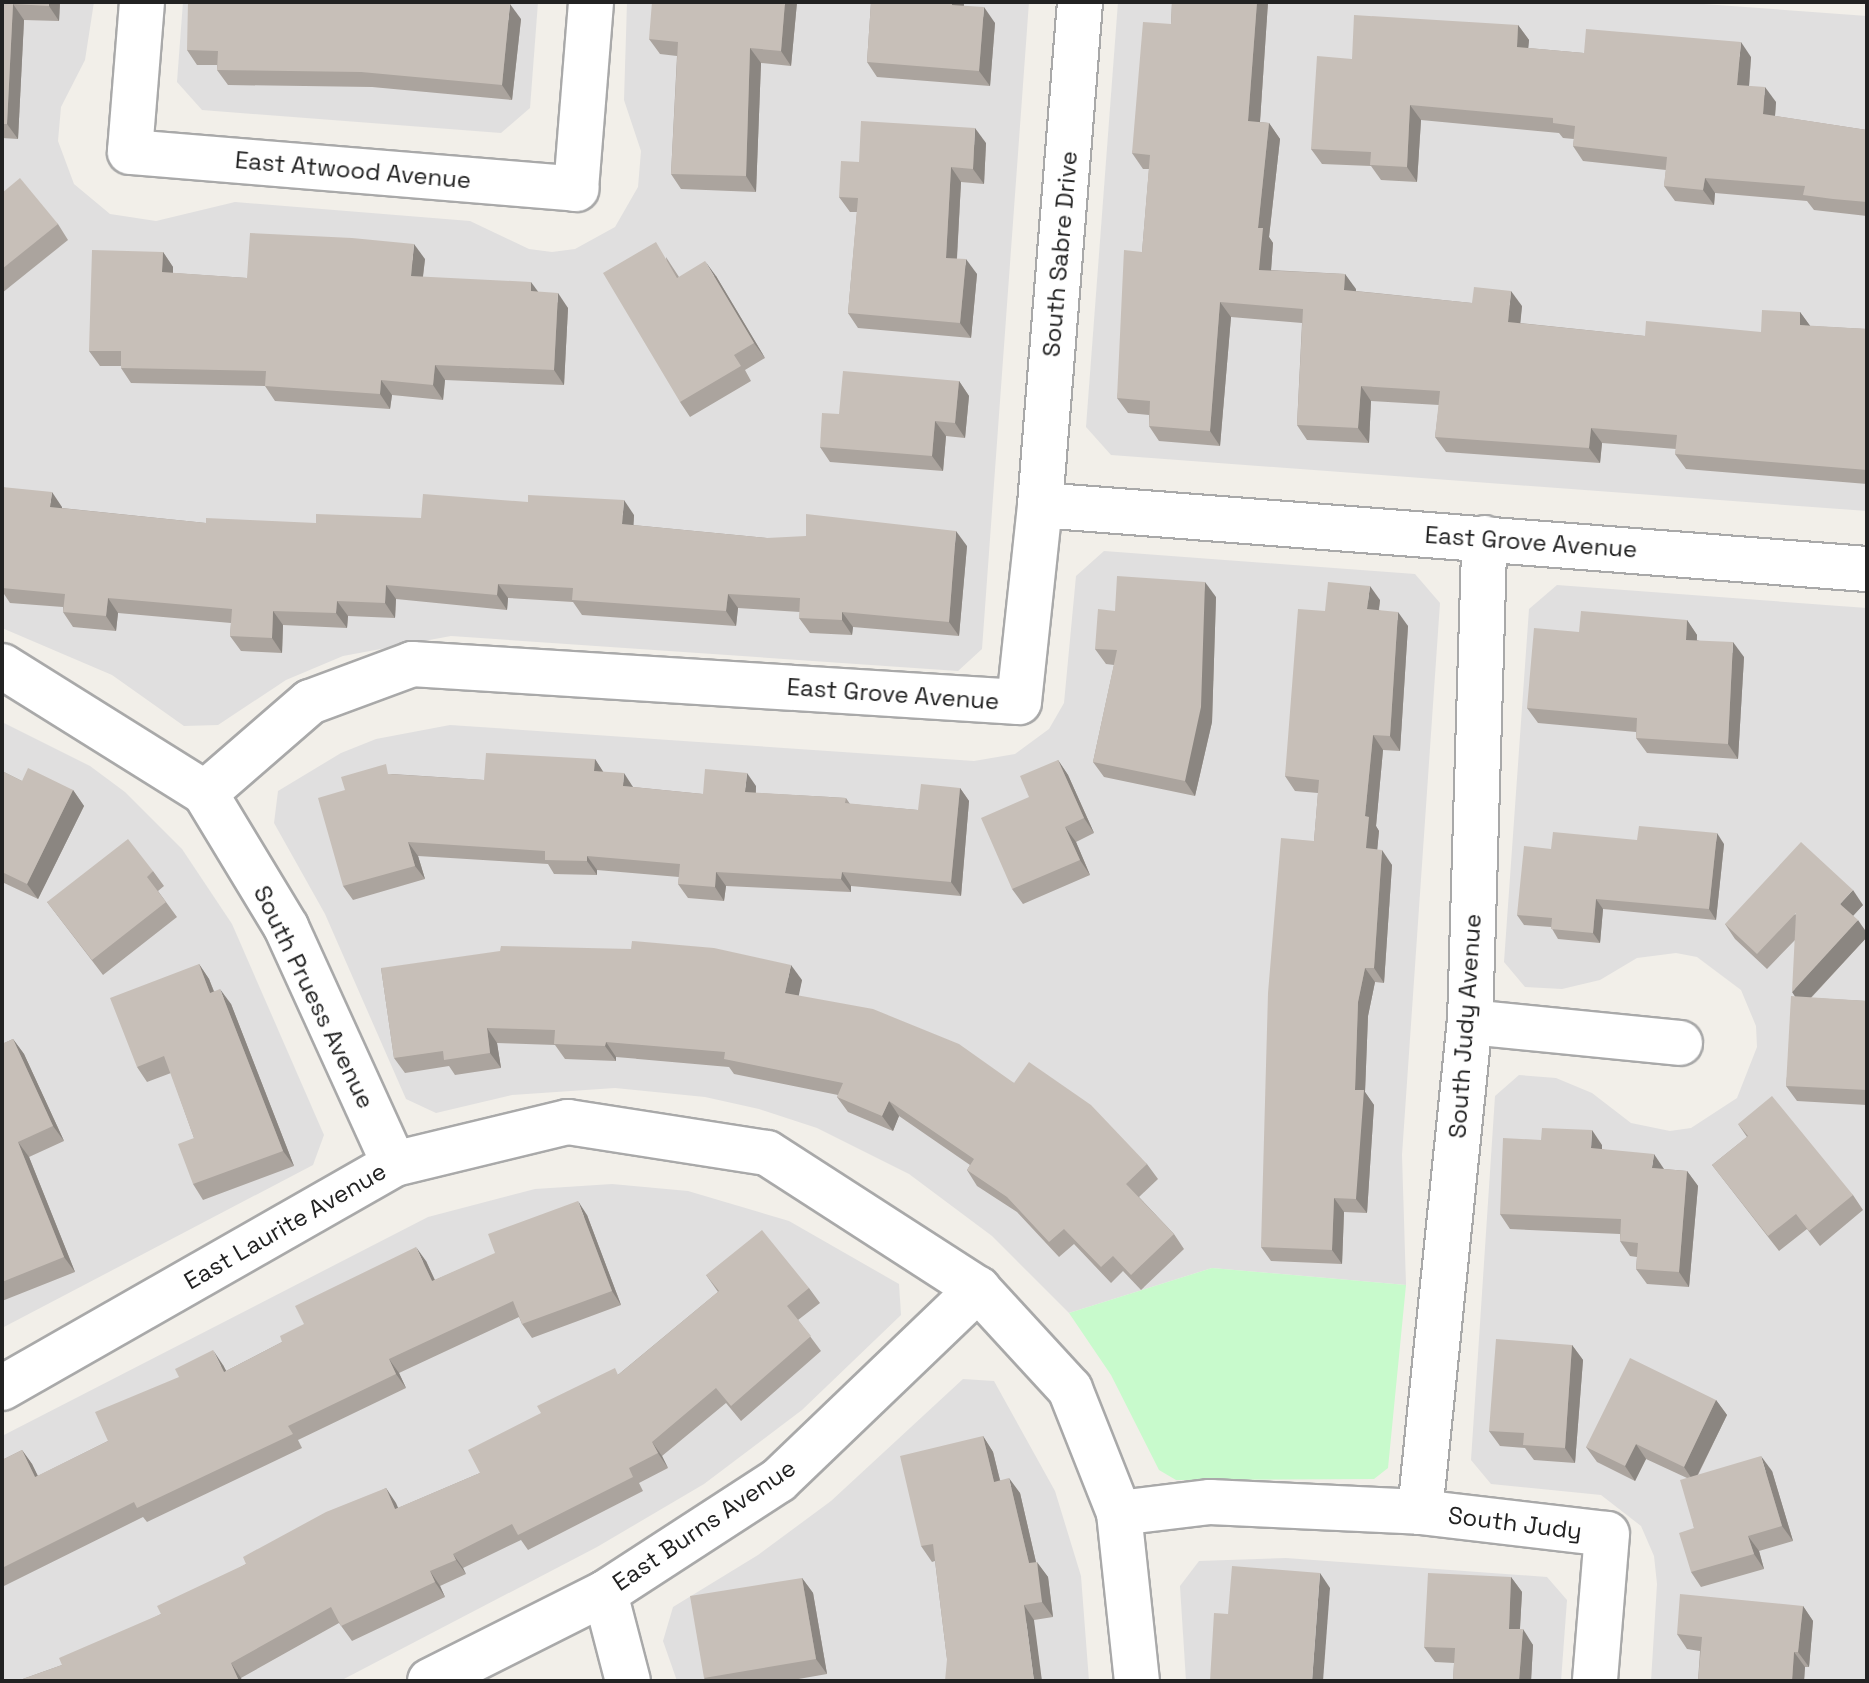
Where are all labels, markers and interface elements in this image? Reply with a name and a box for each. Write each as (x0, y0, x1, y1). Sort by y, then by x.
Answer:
street label: East Atwood Avenue (233, 145, 473, 195)
street label: South Sabre Drive (1037, 150, 1083, 358)
street label: East Grove Avenue (1424, 520, 1638, 564)
street label: East Grove Avenue (786, 672, 1000, 716)
street label: South Pruess Avenue (247, 881, 381, 1113)
street label: South Judy Avenue (1443, 912, 1487, 1140)
street label: East Laurite Avenue (179, 1156, 391, 1296)
street label: East Burns Avenue (607, 1453, 801, 1597)
street label: South Judy (1446, 1501, 1584, 1545)

